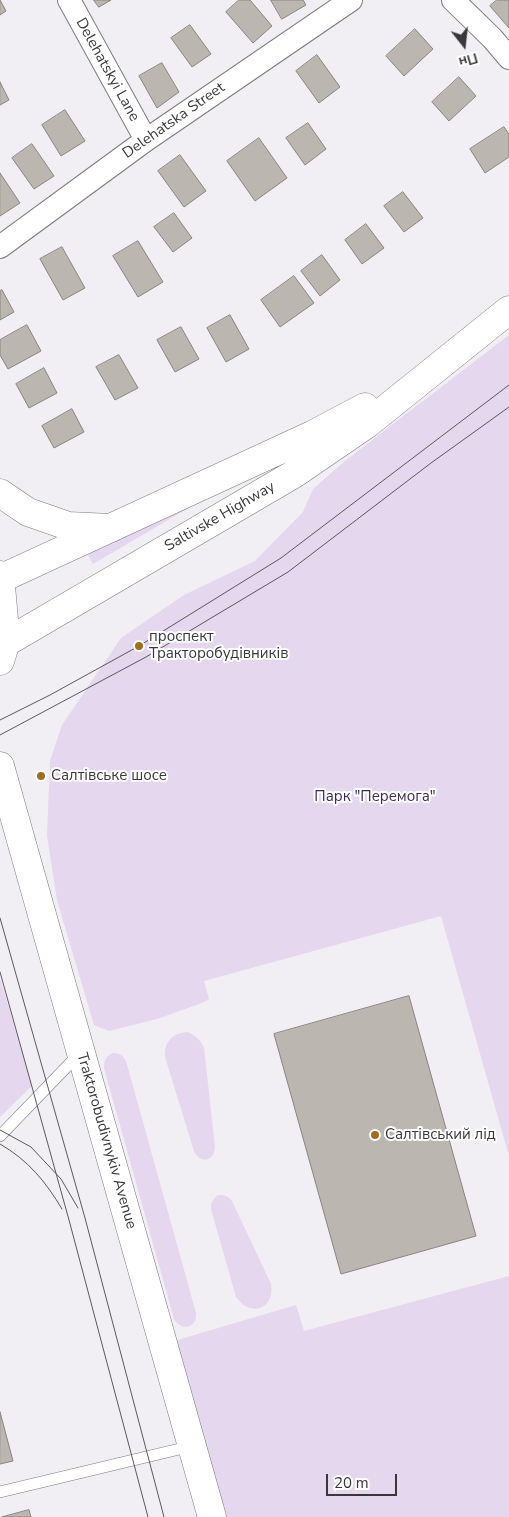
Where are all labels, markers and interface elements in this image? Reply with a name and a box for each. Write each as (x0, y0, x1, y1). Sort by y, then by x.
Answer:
street label: Delehatskyi Lane (71, 15, 143, 125)
north arrow (439, 20, 489, 70)
text: Пн (456, 48, 480, 72)
street label: Delehatska Street (119, 79, 229, 163)
street label: Saltivske Highway (162, 478, 278, 556)
place label: проспект Тракторобудівників (149, 628, 288, 663)
marker: проспект Тракторобудівників (133, 640, 145, 652)
place label: Салтівське шосе (51, 767, 167, 785)
marker: Салтівське шосе (35, 770, 47, 782)
park label: Парк "Перемога" (314, 788, 436, 806)
street label: Traktorobudivnykiv Avenue (72, 1051, 140, 1231)
place label: Салтівський лід (385, 1126, 496, 1144)
marker: Салтівський лід (369, 1129, 381, 1141)
scale bar (329, 1464, 400, 1496)
text: 20 m (334, 1473, 369, 1493)

